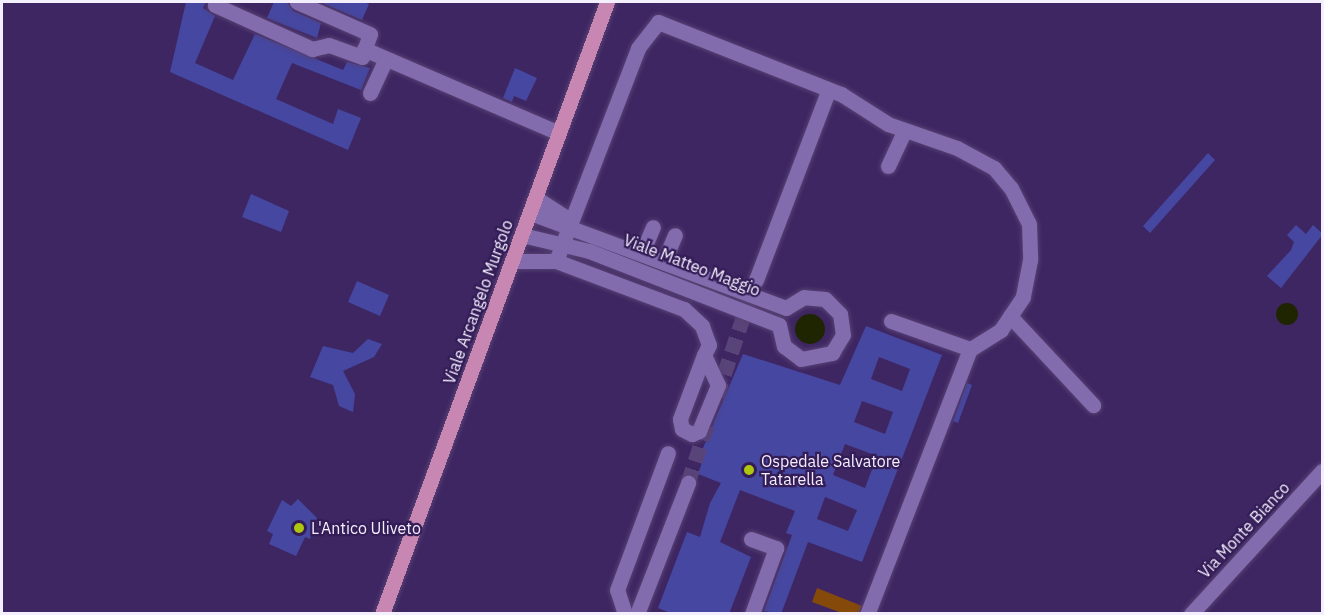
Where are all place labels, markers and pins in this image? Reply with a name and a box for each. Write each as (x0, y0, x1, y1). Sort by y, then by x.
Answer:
place label: Ospedale Salvatore Tatarella (761, 451, 900, 489)
marker: Ospedale Salvatore Tatarella (742, 463, 756, 477)
place label: L'Antico Uliveto (311, 518, 421, 538)
marker: L'Antico Uliveto (292, 521, 306, 535)

